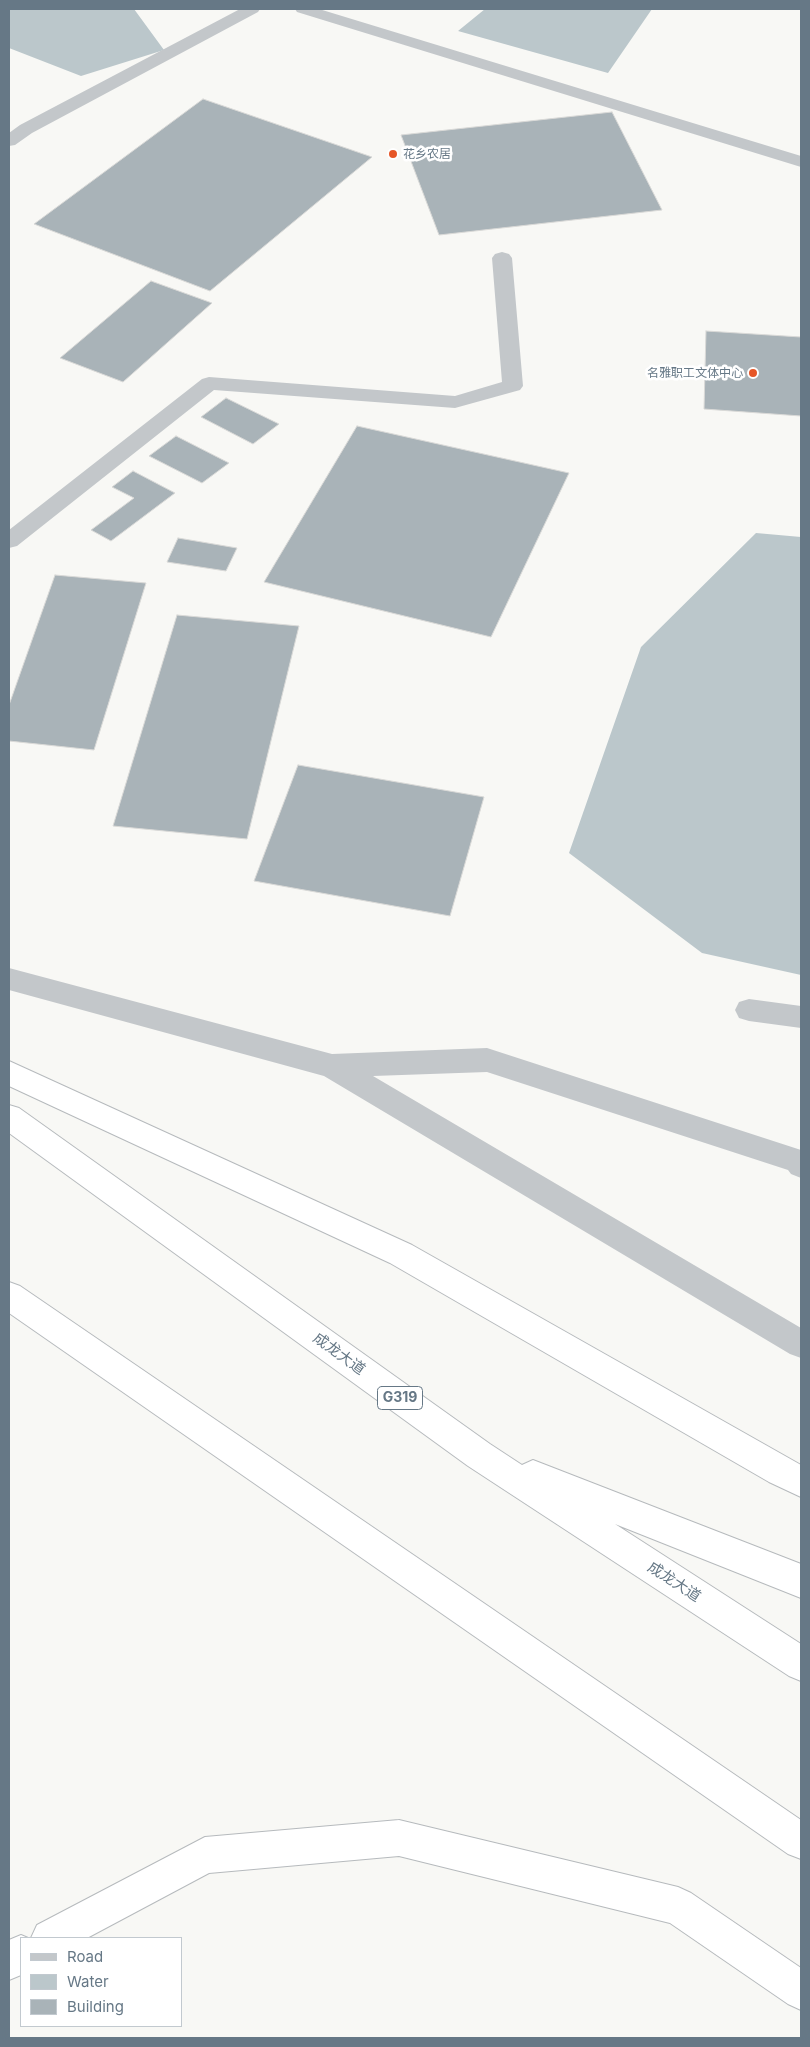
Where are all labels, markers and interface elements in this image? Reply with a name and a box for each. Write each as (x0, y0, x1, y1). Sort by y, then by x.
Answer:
place label: 花乡农居 (403, 147, 451, 161)
marker: 花乡农居 (387, 148, 399, 160)
place label: 名雅职工文体中心 (647, 366, 743, 380)
marker: 名雅职工文体中心 (747, 367, 759, 379)
street label: 成龙大道 (309, 1329, 369, 1379)
road number: G319 (378, 1386, 422, 1410)
street label: 成龙大道 (644, 1558, 704, 1606)
legend (20, 1937, 182, 2027)
text: Road (67, 1947, 103, 1966)
text: Water (67, 1972, 109, 1991)
text: Building (67, 1997, 124, 2016)

